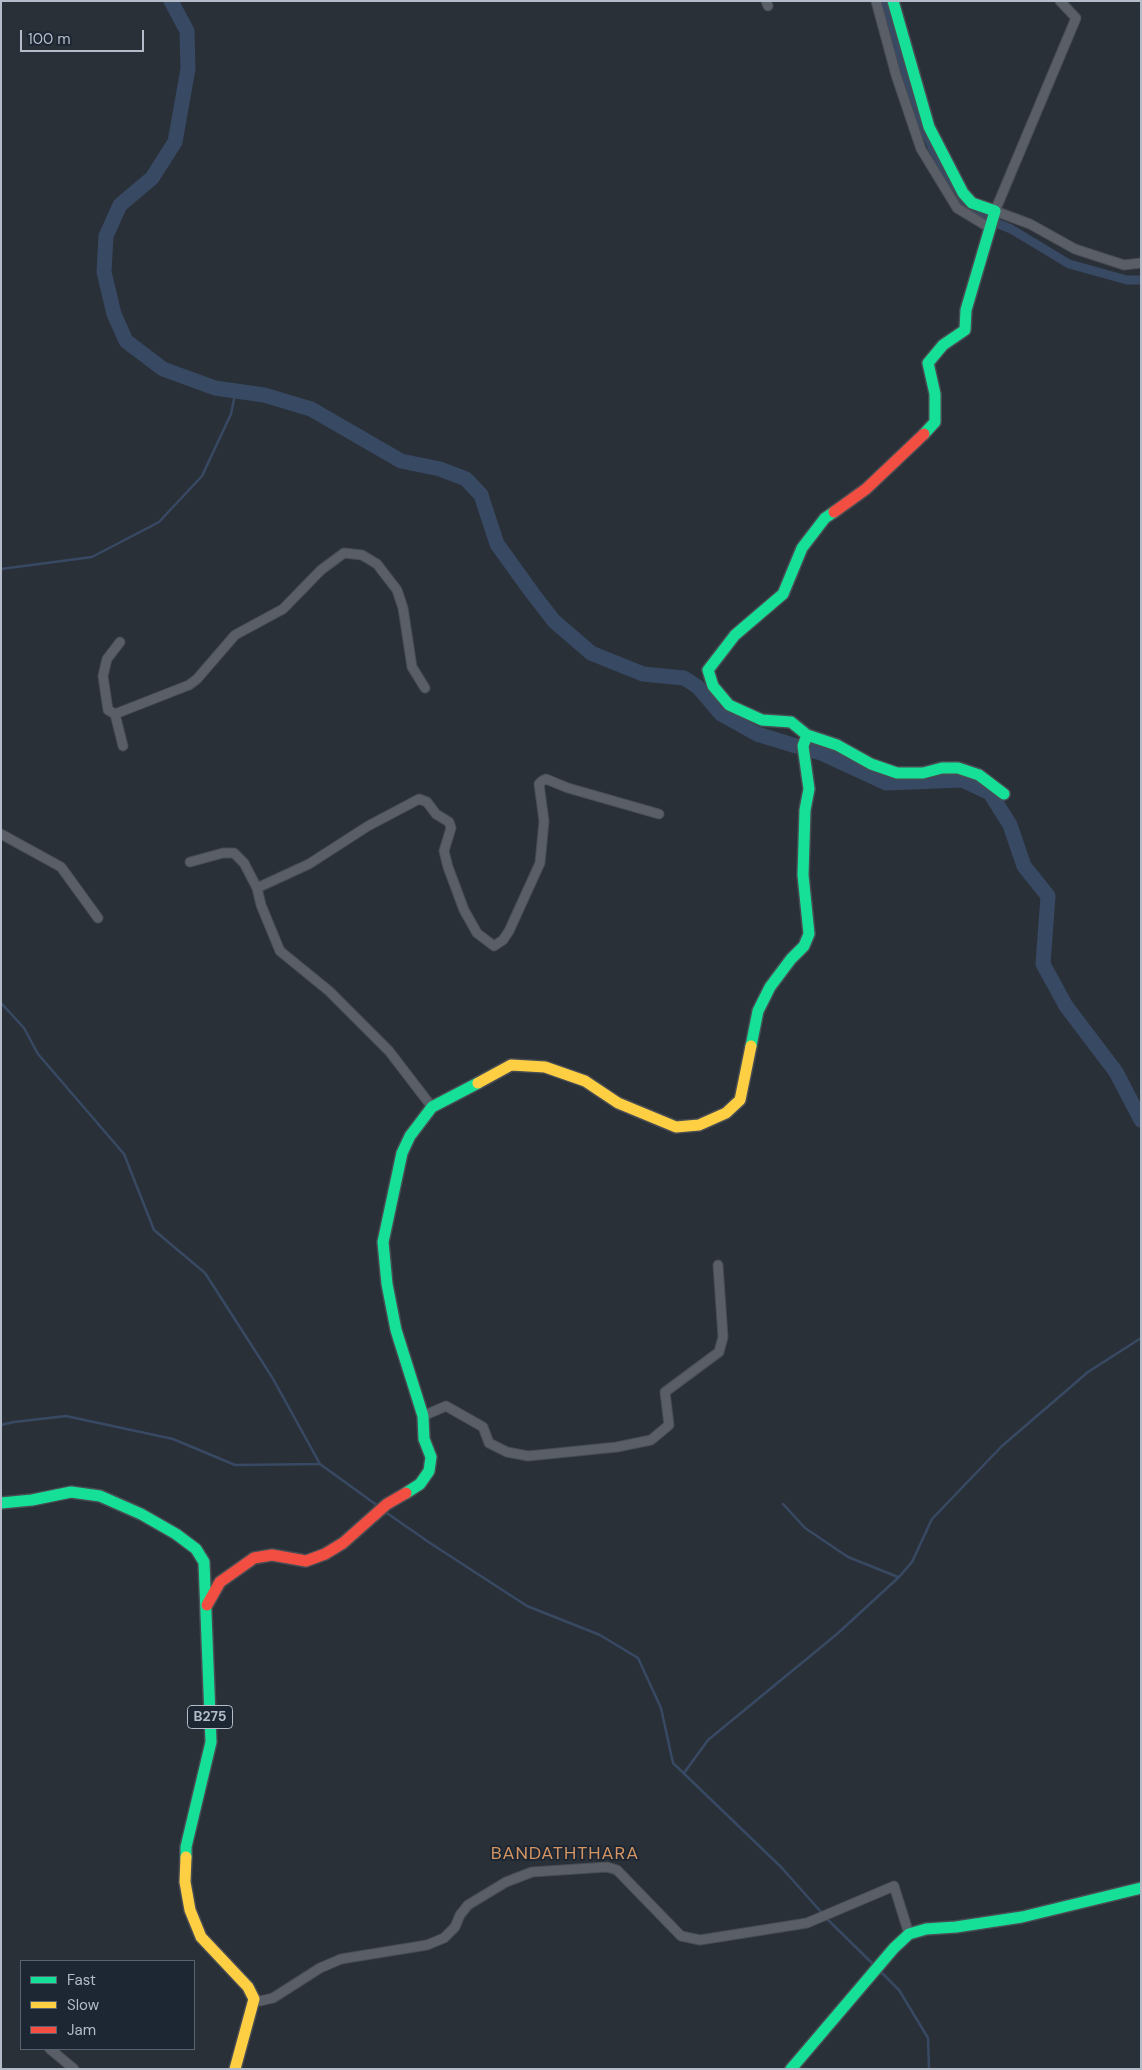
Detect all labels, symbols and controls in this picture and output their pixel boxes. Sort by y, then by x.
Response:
scale bar [22,20,146,52]
text: 100 m [28,29,71,49]
road number: B275 [188,1705,232,1728]
district label: BANDATHTHARA [489,1843,641,1865]
legend [20,1960,195,2050]
text: Fast [67,1970,96,1990]
text: Slow [67,1995,99,2015]
text: Jam [67,2020,96,2040]

